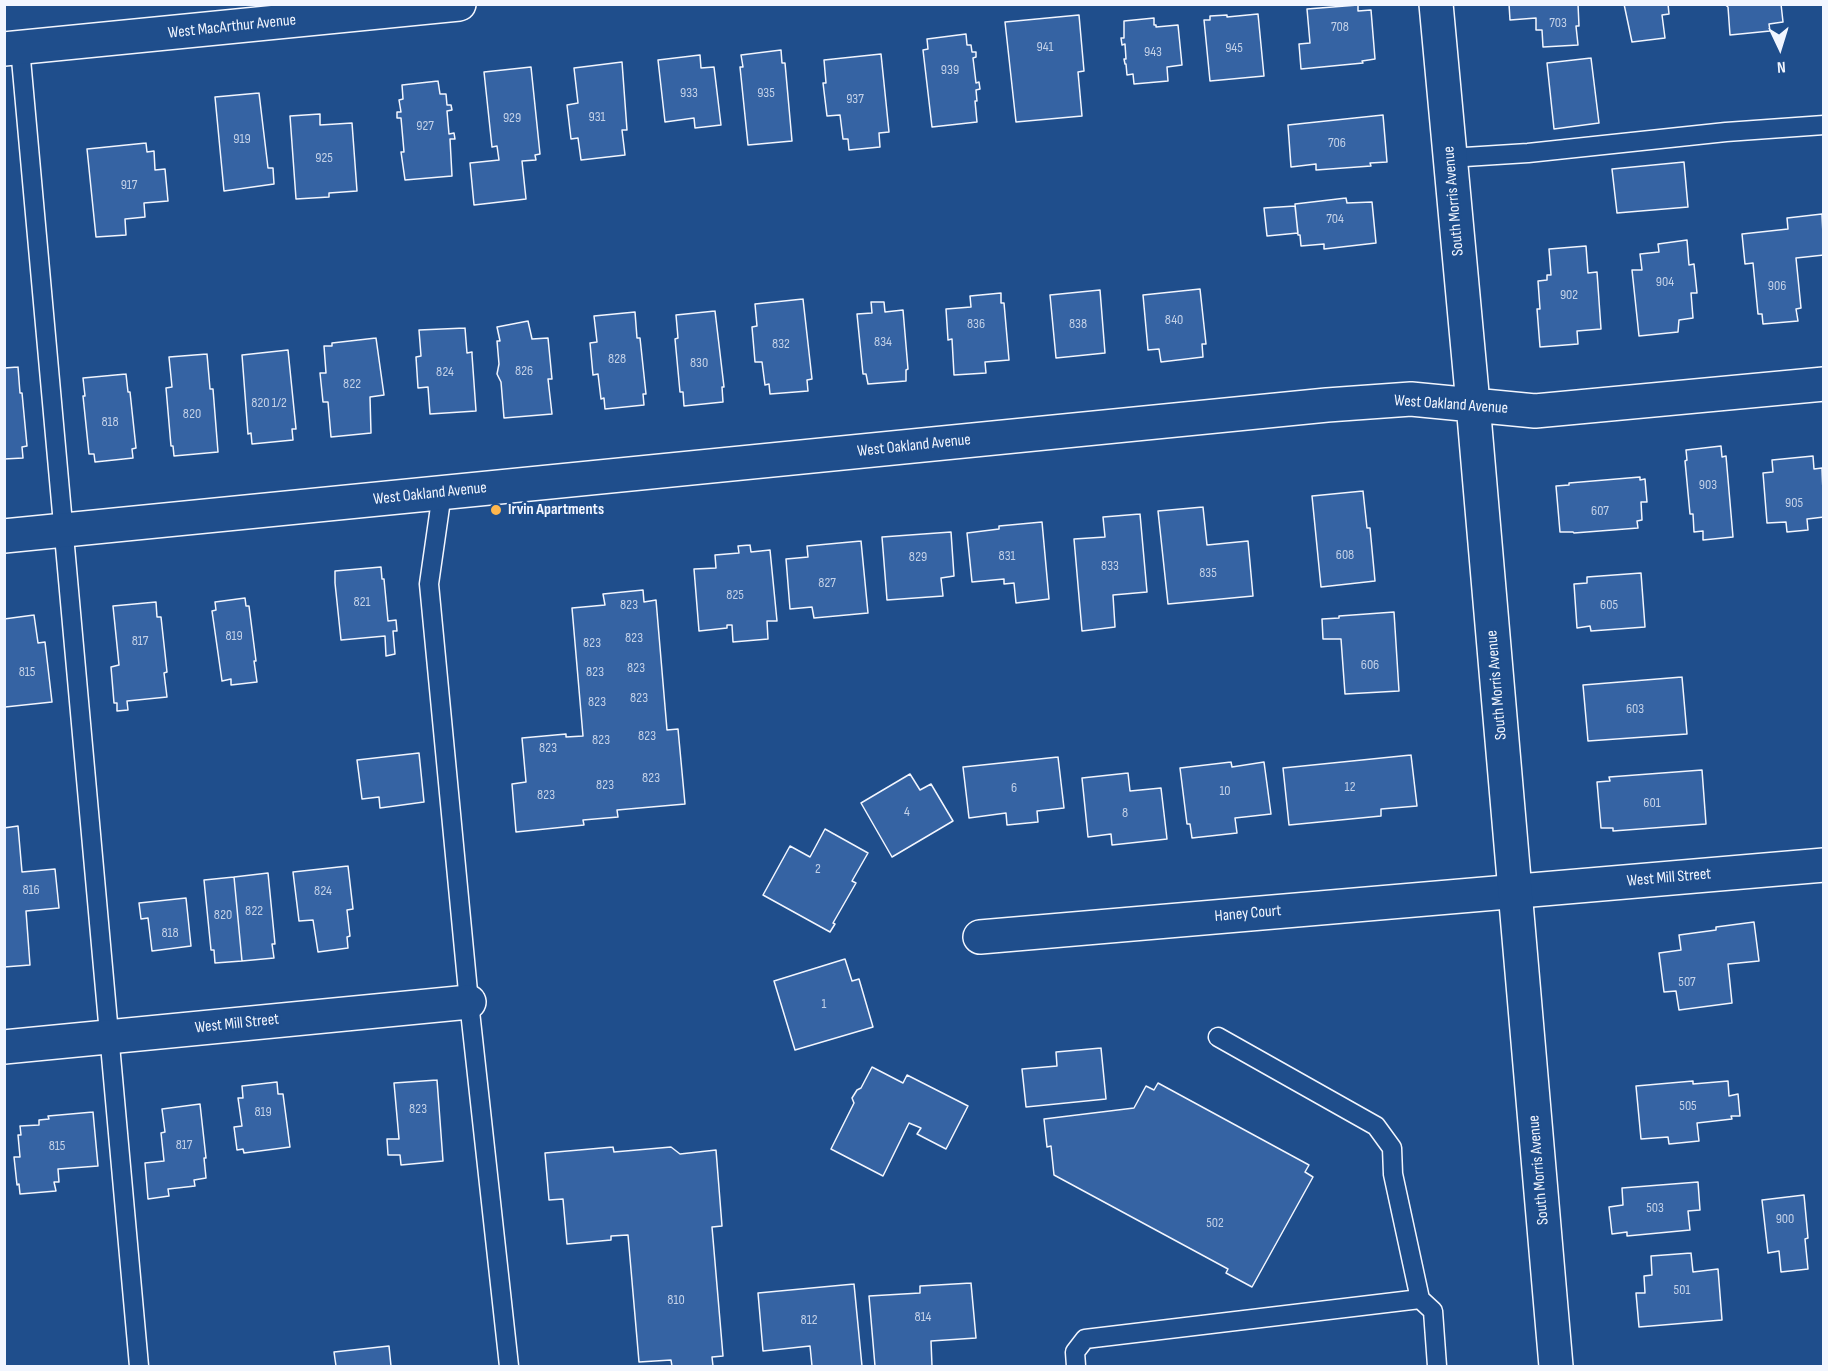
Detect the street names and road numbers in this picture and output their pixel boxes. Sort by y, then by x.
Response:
street label: West MacArthur Avenue [167,11,297,43]
street label: South Morris Avenue [1440,145,1468,257]
street label: West Oakland Avenue [1393,391,1509,419]
street label: West Oakland Avenue [856,430,972,462]
street label: West Oakland Avenue [372,478,488,510]
street label: South Morris Avenue [1483,629,1511,741]
street label: West Mill Street [1626,865,1712,891]
street label: Haney Court [1214,902,1282,926]
street label: West Mill Street [194,1010,280,1038]
street label: South Morris Avenue [1525,1114,1553,1226]

